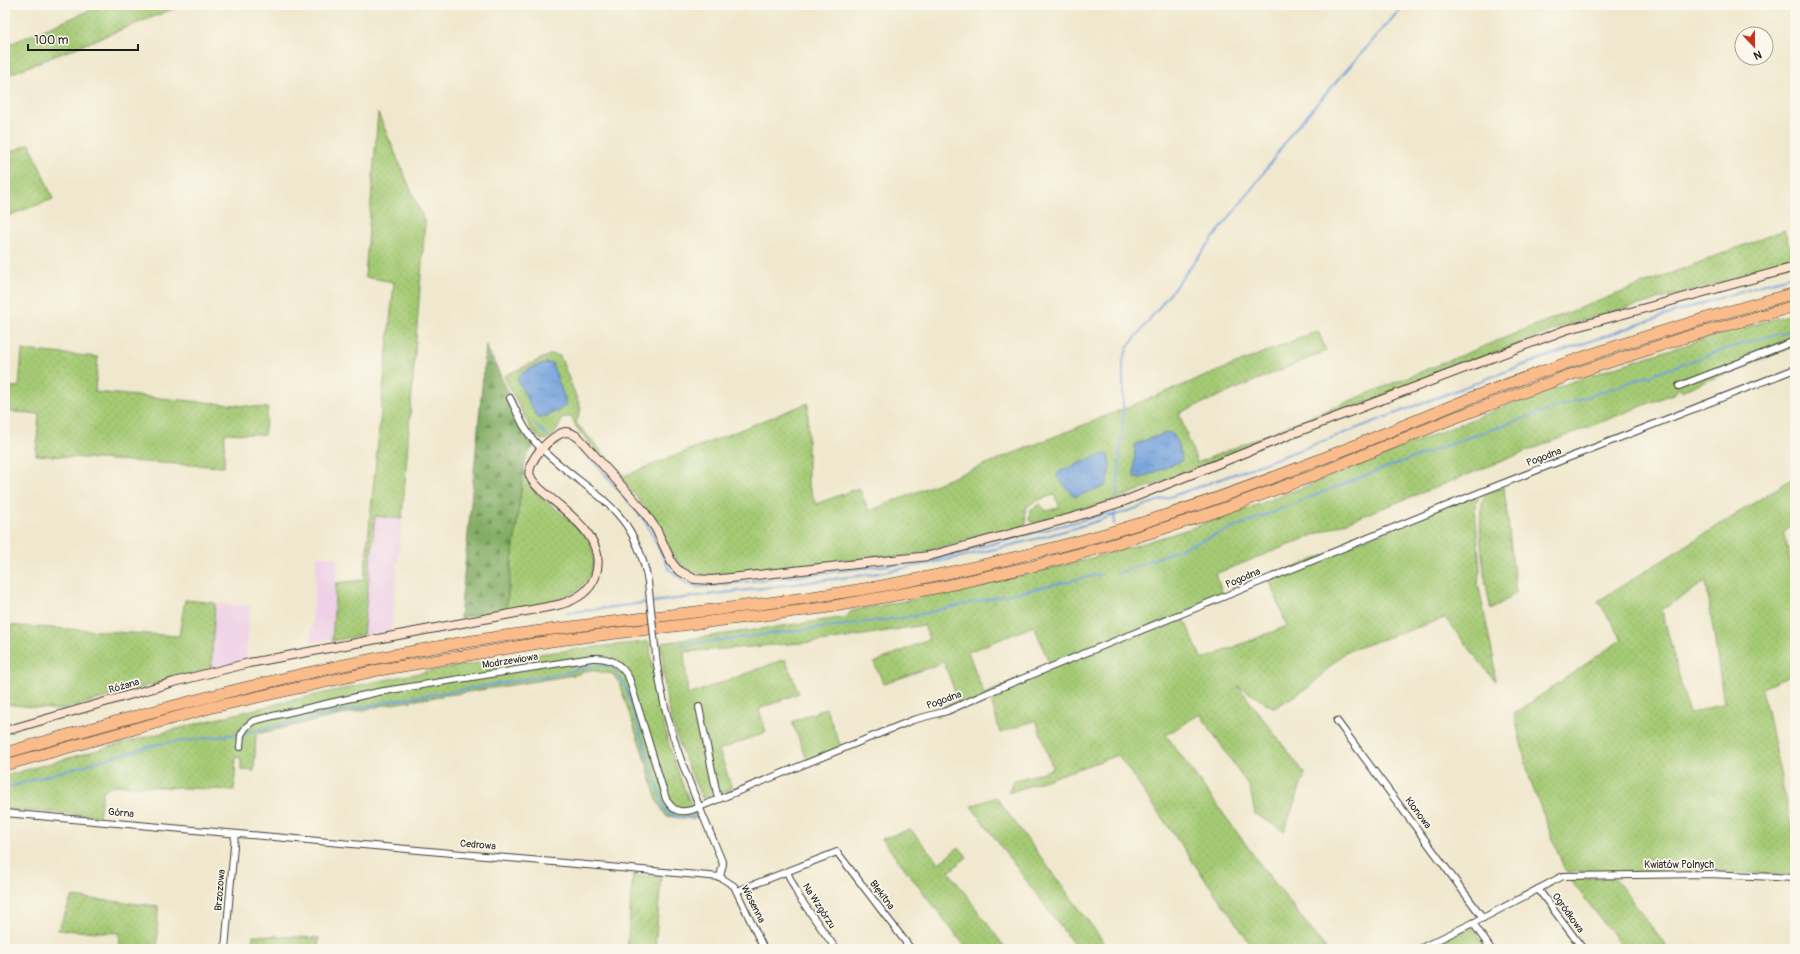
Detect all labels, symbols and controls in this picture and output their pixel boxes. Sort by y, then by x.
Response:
scale bar [28,26,138,52]
north arrow [1734,26,1774,66]
text: 100 m [34,33,69,48]
text: N [1751,47,1763,62]
street label: Pogodna [1525,445,1564,469]
street label: Pogodna [1224,565,1262,591]
street label: Modrzewiowa [481,651,539,671]
street label: Różana [107,676,141,696]
street label: Pogodna [925,688,964,712]
street label: Klonowa [1402,795,1434,831]
street label: Górna [108,806,135,820]
street label: Cedrowa [460,837,497,853]
street label: Kwiatów Polnych [1644,859,1714,871]
street label: Brzozowa [212,868,228,911]
street label: Błękitna [867,878,897,912]
street label: Na Wzgórzu [800,881,838,931]
street label: Wiosenna [738,883,768,925]
street label: Ogródkowa [1550,891,1587,935]

